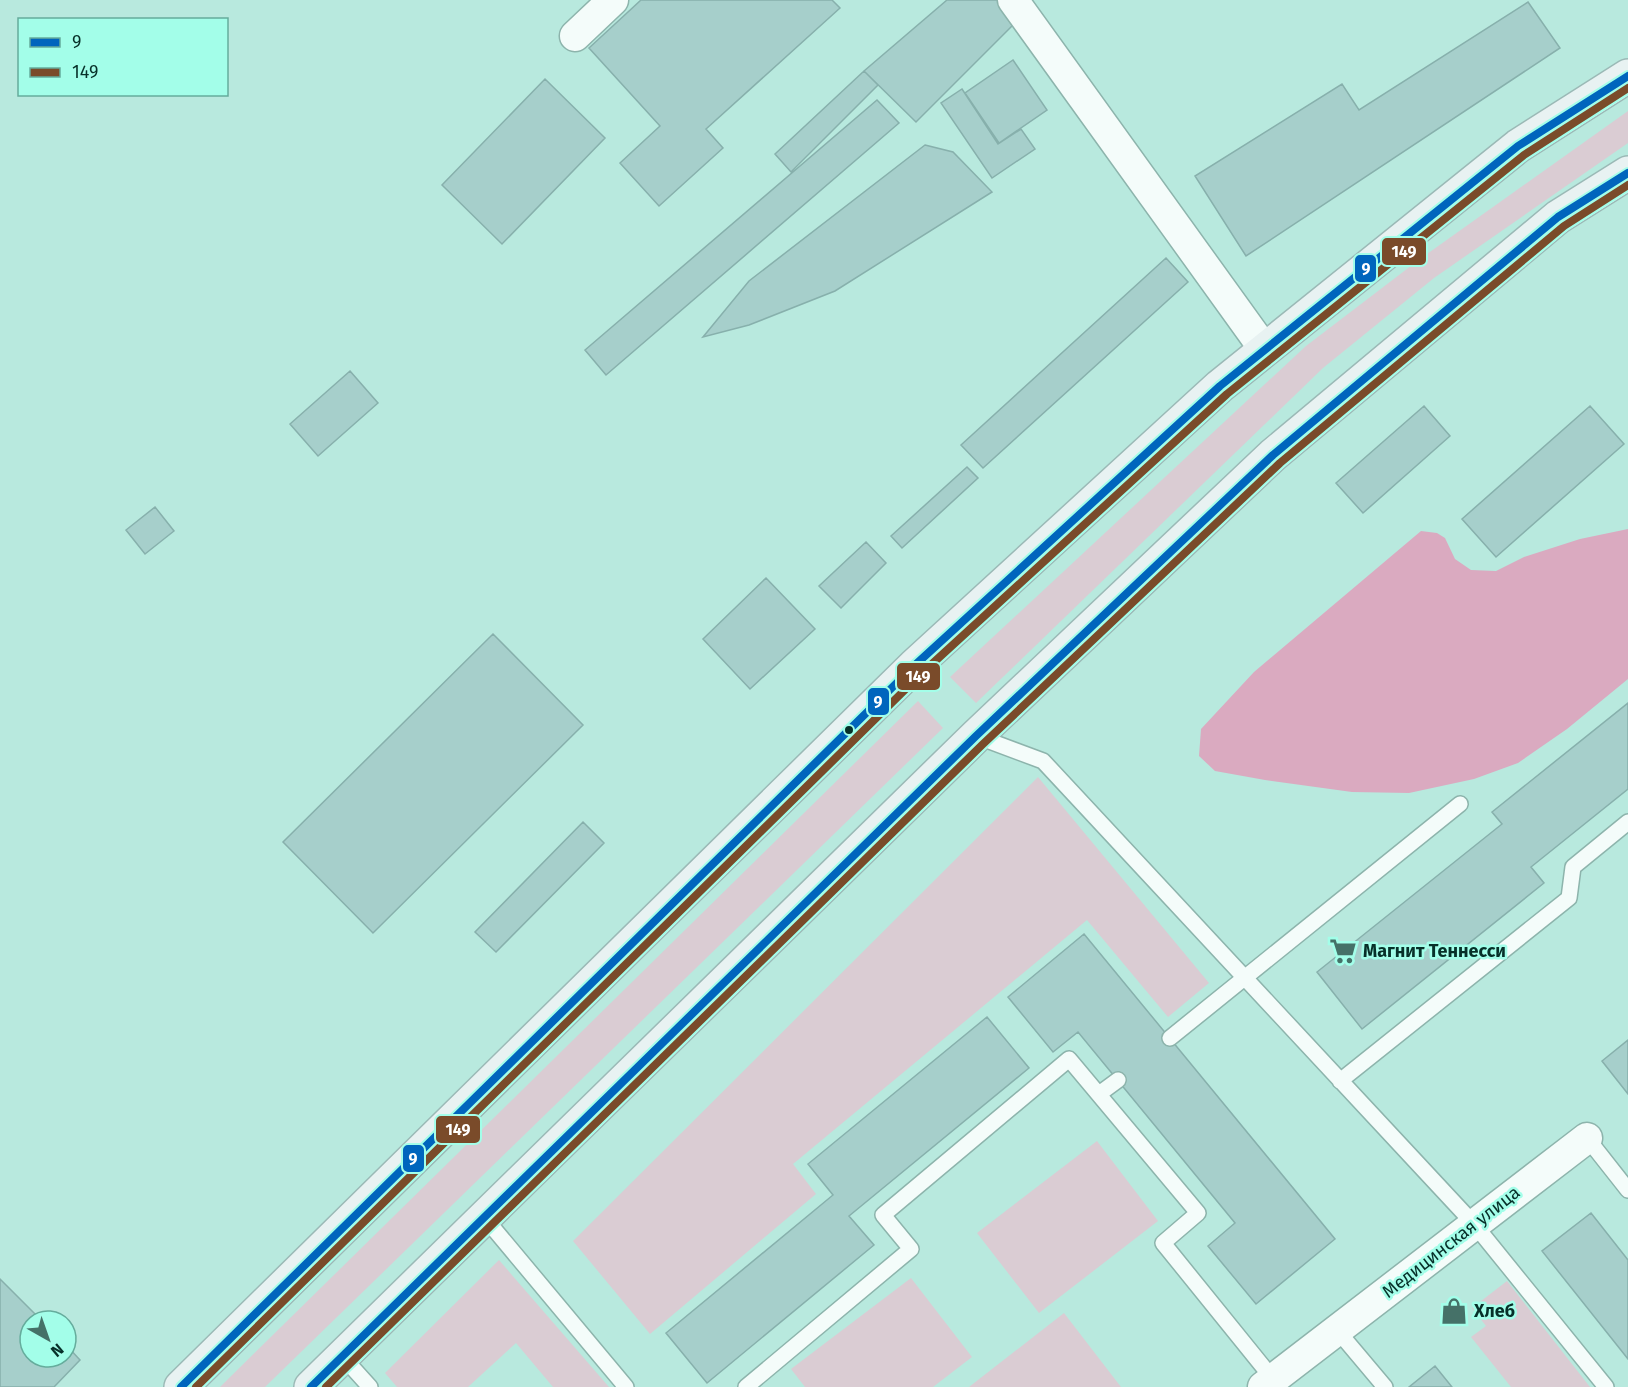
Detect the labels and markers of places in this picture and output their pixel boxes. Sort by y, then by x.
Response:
unlabelled marker [843,724,855,736]
supermarket icon: Магнит Теннесси [1328,936,1358,966]
place label: Магнит Теннесси [1363,940,1506,962]
shop icon: Хлеб [1439,1296,1469,1326]
place label: Хлеб [1473,1300,1515,1322]

